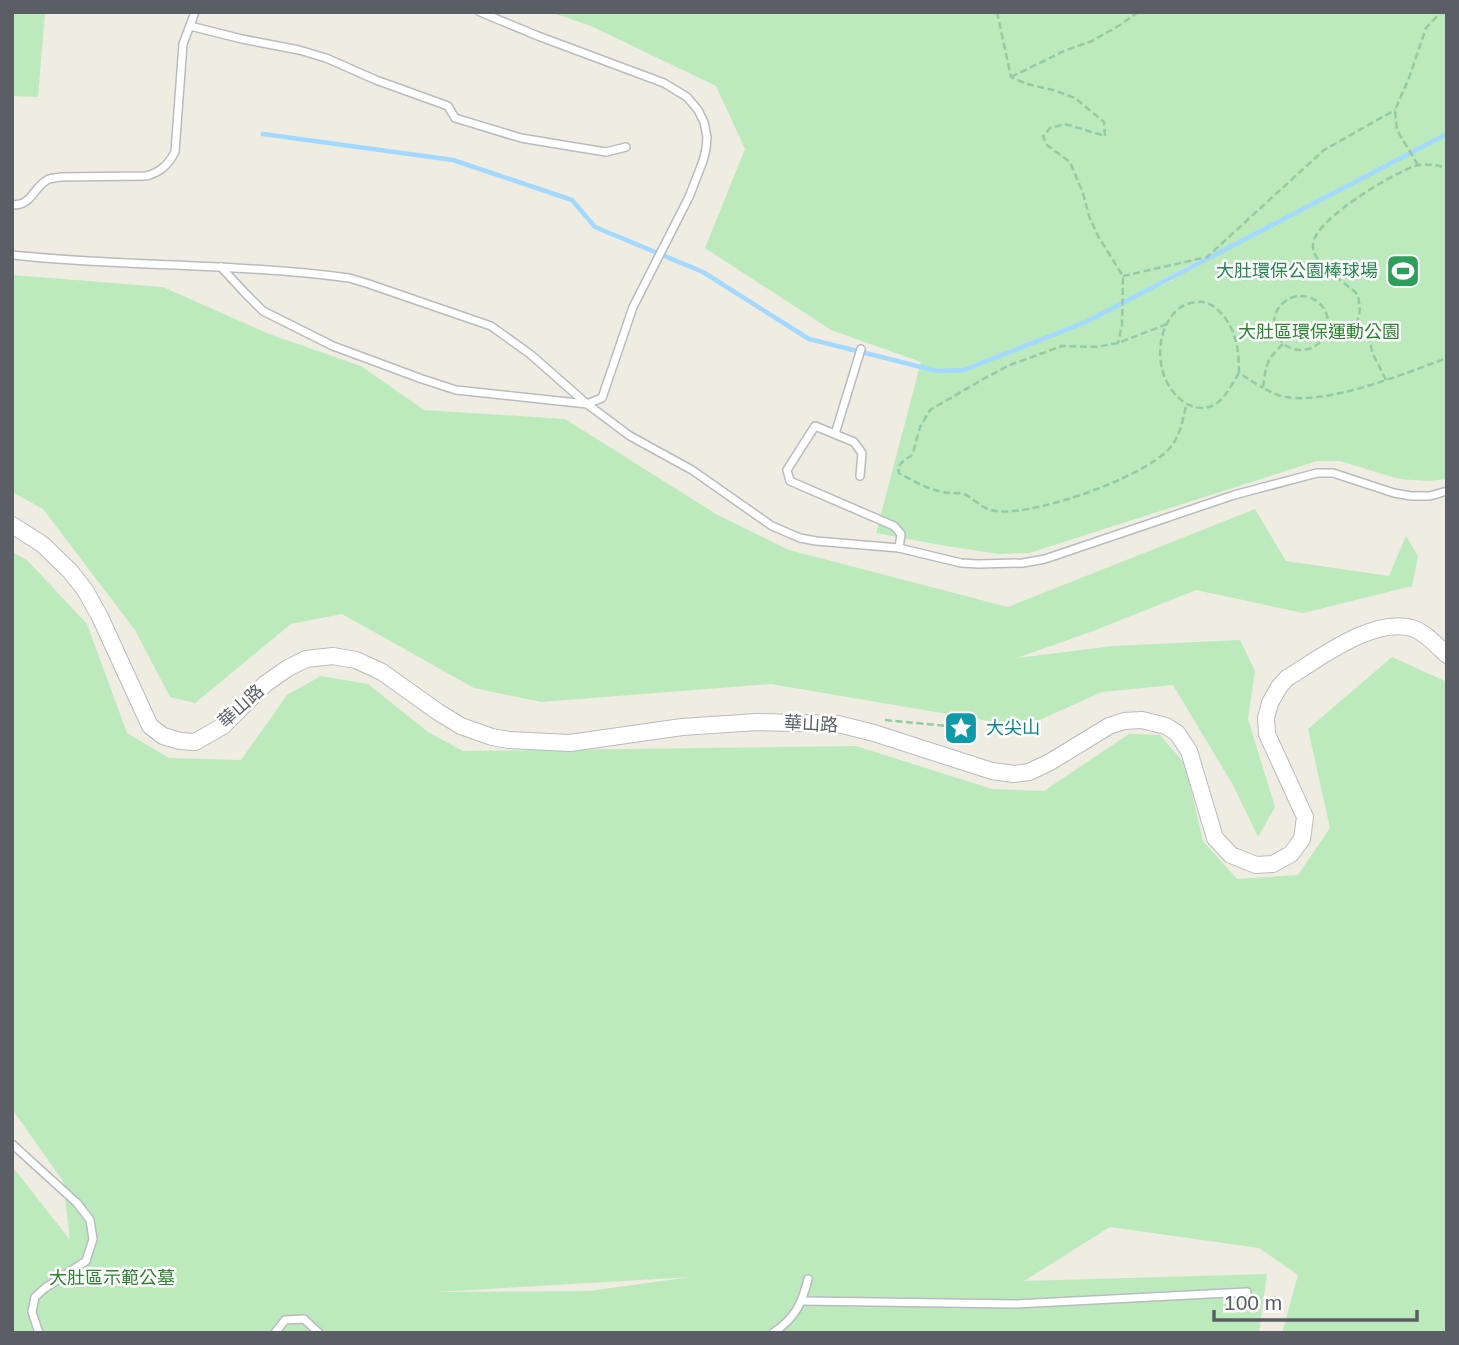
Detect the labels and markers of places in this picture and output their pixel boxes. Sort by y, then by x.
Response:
sports icon: 大肚環保公園棒球場 [1384,252,1422,290]
place label: 大肚環保公園棒球場 [1216,261,1378,281]
place icon: 大尖山 [942,709,980,747]
place label: 大尖山 [986,718,1040,738]

